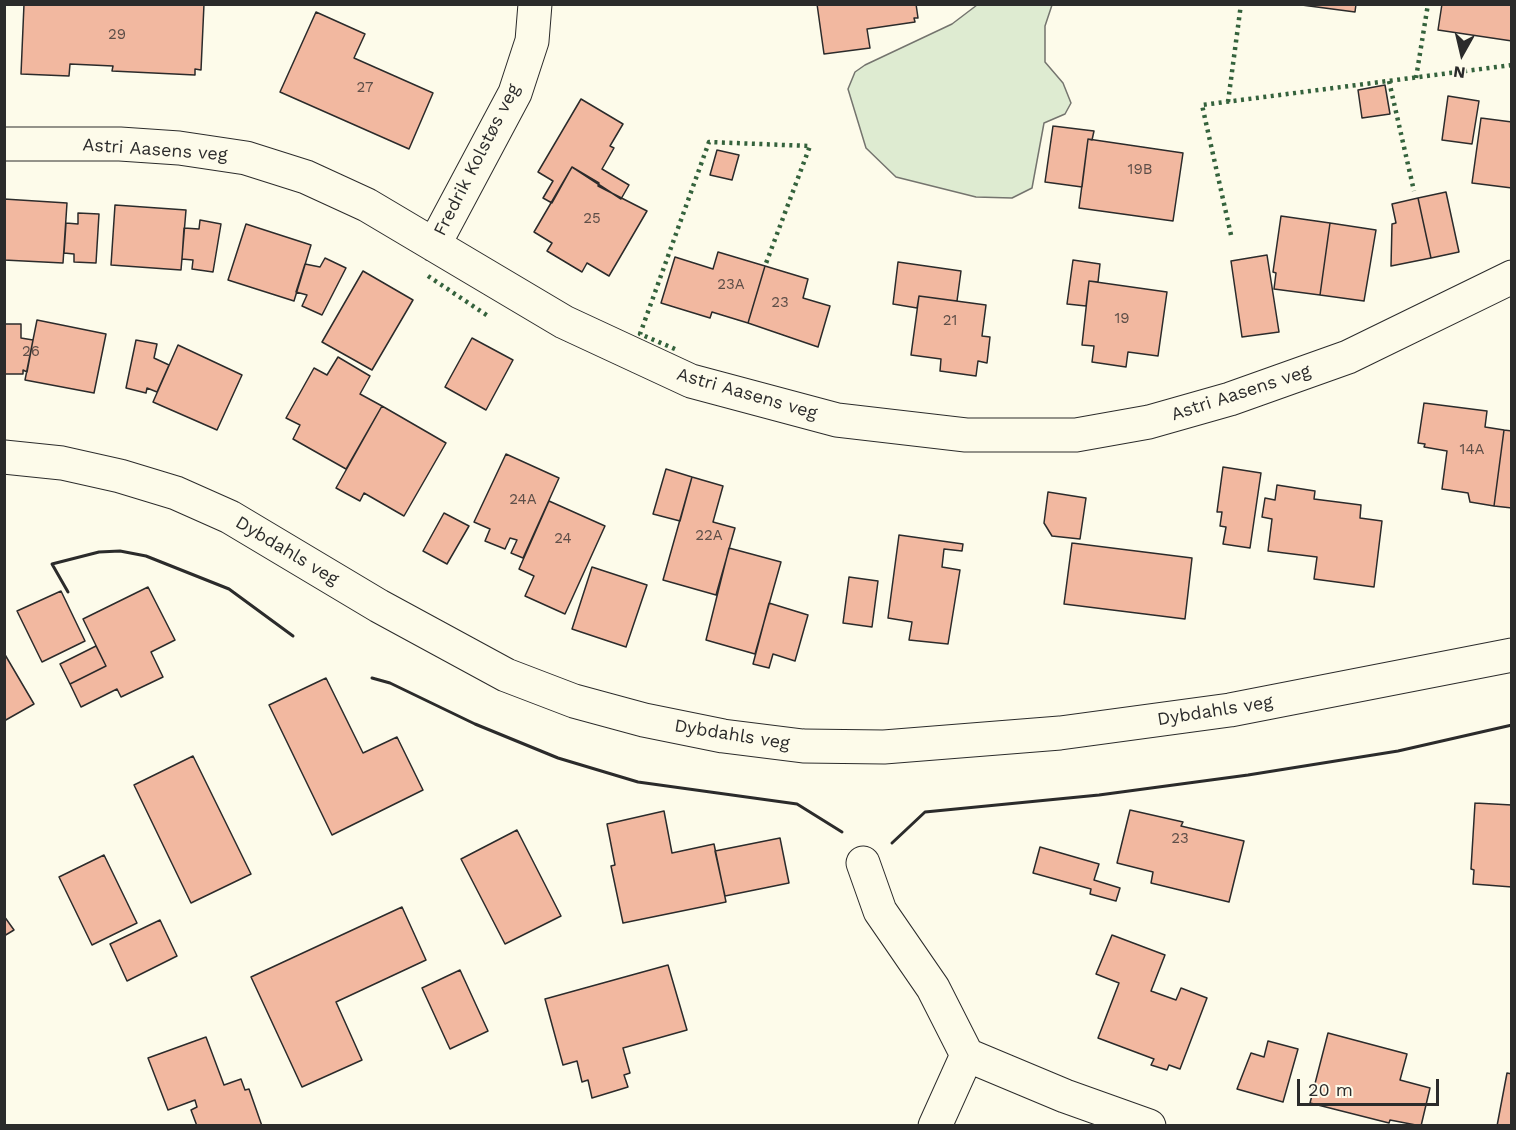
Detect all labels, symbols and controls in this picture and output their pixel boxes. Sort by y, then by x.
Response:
north arrow [1432,24,1492,84]
house number: 29 [108,26,126,44]
text: N [1452,62,1467,83]
house number: 27 [357,79,373,97]
street label: Fredrik Kolstøs veg [429,80,525,240]
street label: Astri Aasens veg [82,134,228,166]
house number: 19B [1128,161,1152,179]
house number: 25 [583,210,601,228]
house number: 23A [717,276,745,294]
house number: 23 [771,294,789,312]
house number: 19 [1114,310,1130,328]
house number: 21 [943,312,957,330]
house number: 26 [22,343,40,361]
street label: Astri Aasens veg [1169,360,1313,426]
street label: Astri Aasens veg [674,364,820,424]
house number: 14A [1460,441,1484,459]
house number: 24A [509,491,537,509]
street label: Dybdahls veg [231,512,343,590]
house number: 22A [695,527,723,545]
house number: 24 [554,530,572,548]
street label: Dybdahls veg [1156,691,1274,731]
street label: Dybdahls veg [673,715,791,755]
house number: 23 [1171,830,1189,848]
scale bar [1300,1067,1442,1105]
text: 20 m [1308,1079,1353,1100]

